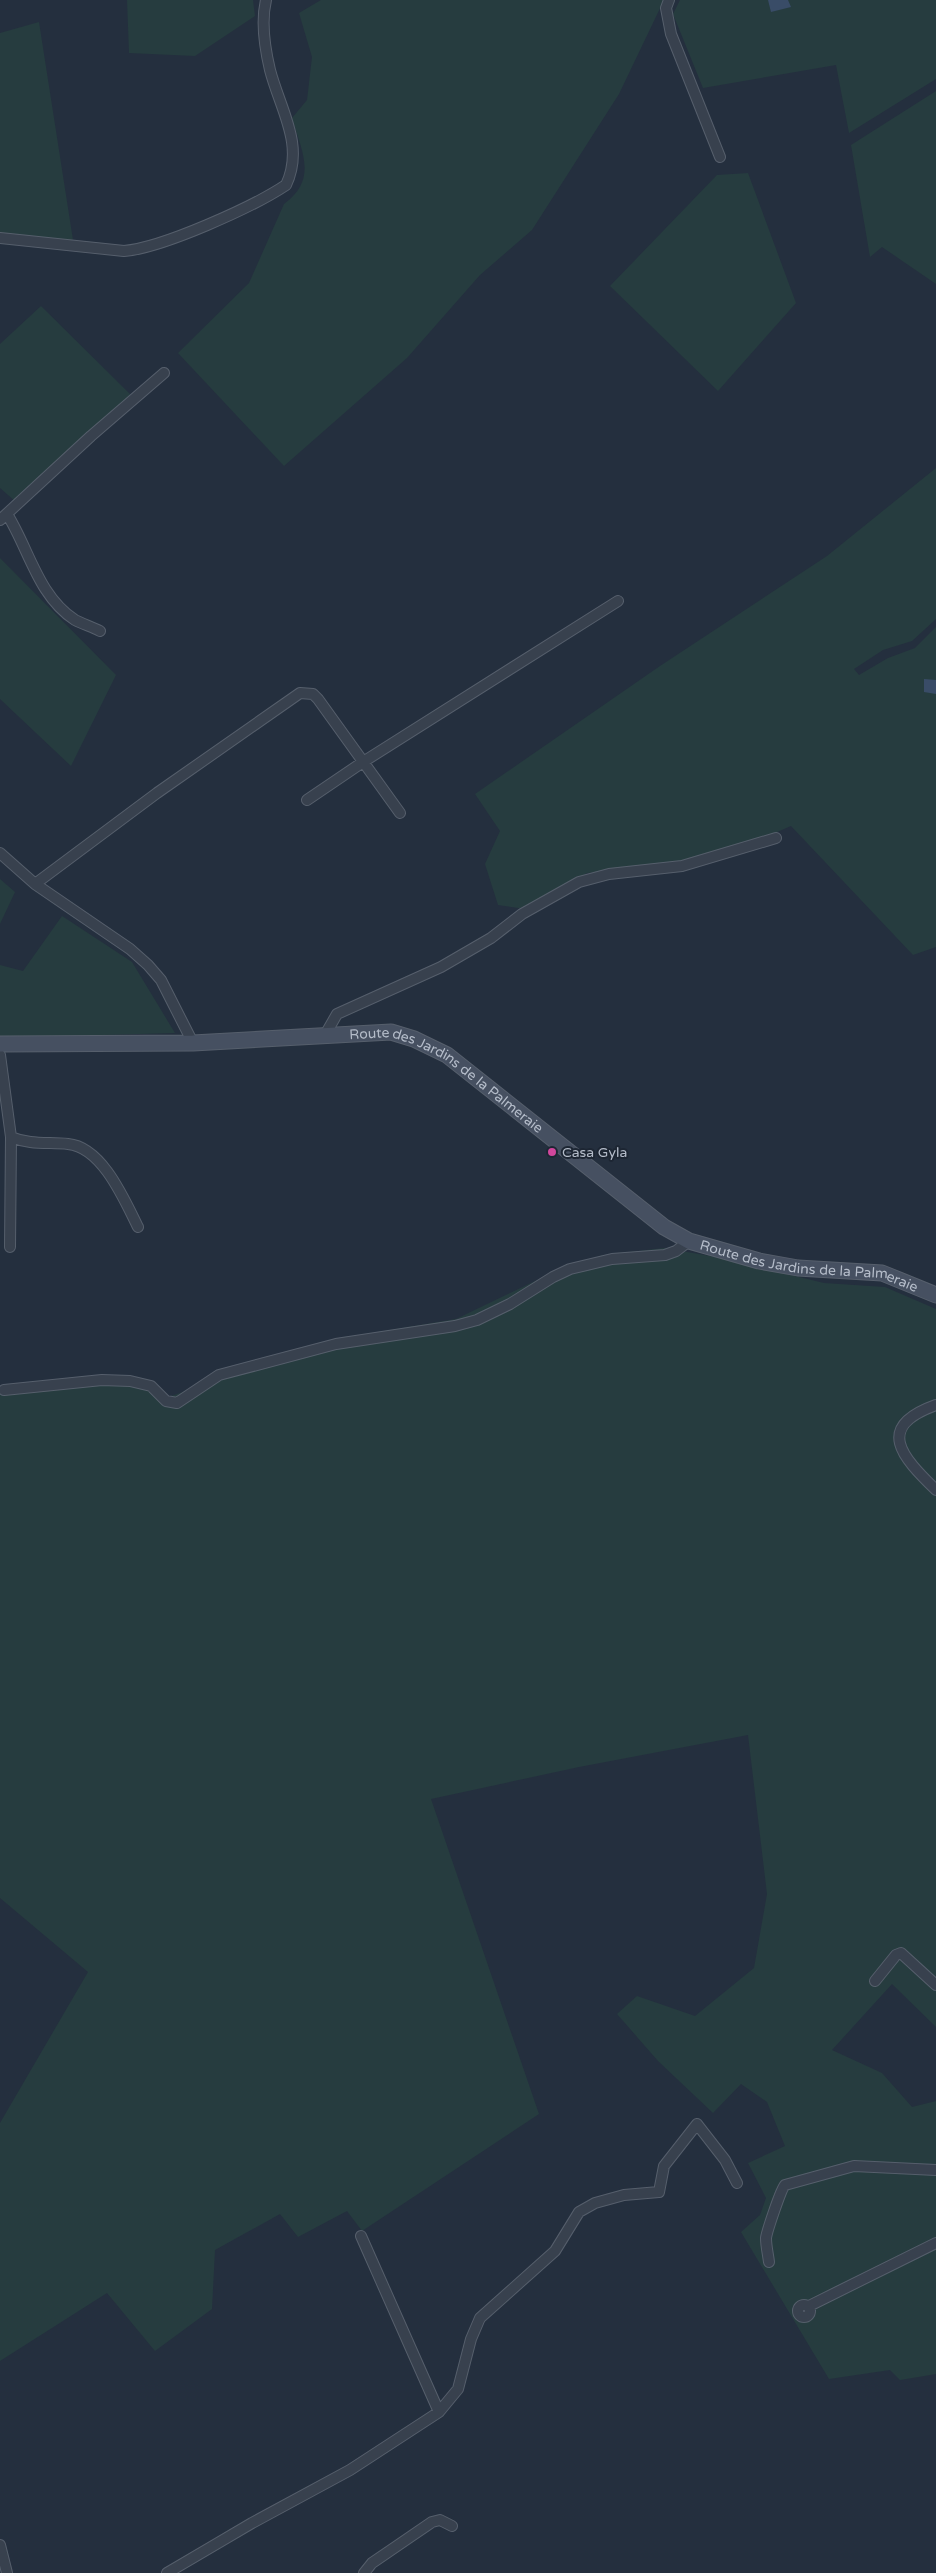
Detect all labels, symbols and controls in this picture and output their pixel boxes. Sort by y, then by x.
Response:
street label: Route des Jardins de la Palmeraie [349,1023,547,1137]
place label: Casa Gyla [562,1144,627,1161]
marker: Casa Gyla [546,1146,558,1158]
street label: Route des Jardins de la Palmeraie [698,1236,921,1295]

